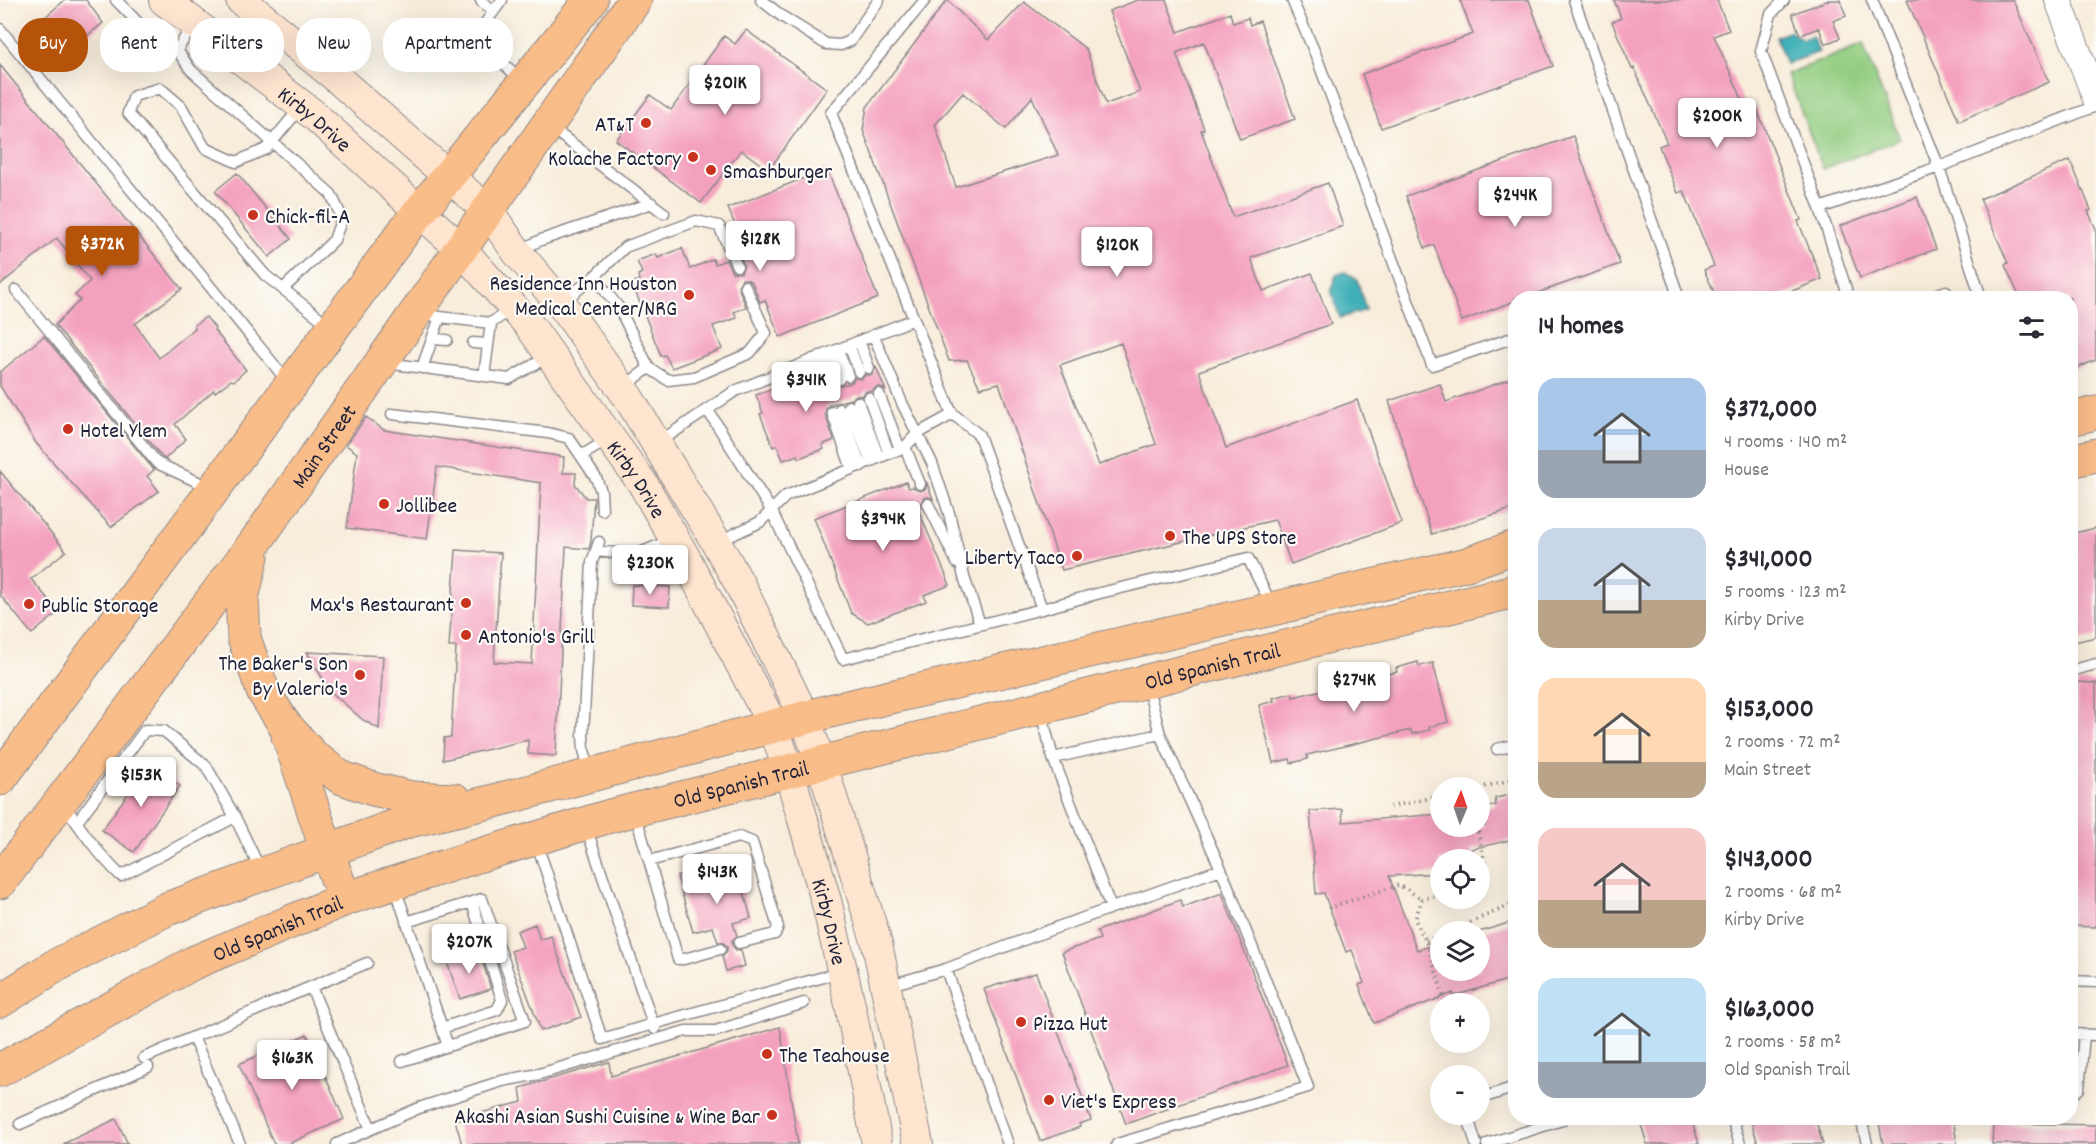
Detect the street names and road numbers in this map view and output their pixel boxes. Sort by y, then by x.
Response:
street label: Kirby Drive [270,80,357,161]
street label: Main Street [286,399,366,496]
street label: Kirby Drive [597,435,672,525]
street label: Old Spanish Trail [1142,637,1284,700]
street label: Old Spanish Trail [670,755,812,818]
street label: Kirby Drive [801,875,852,968]
street label: Old Spanish Trail [209,890,348,972]

